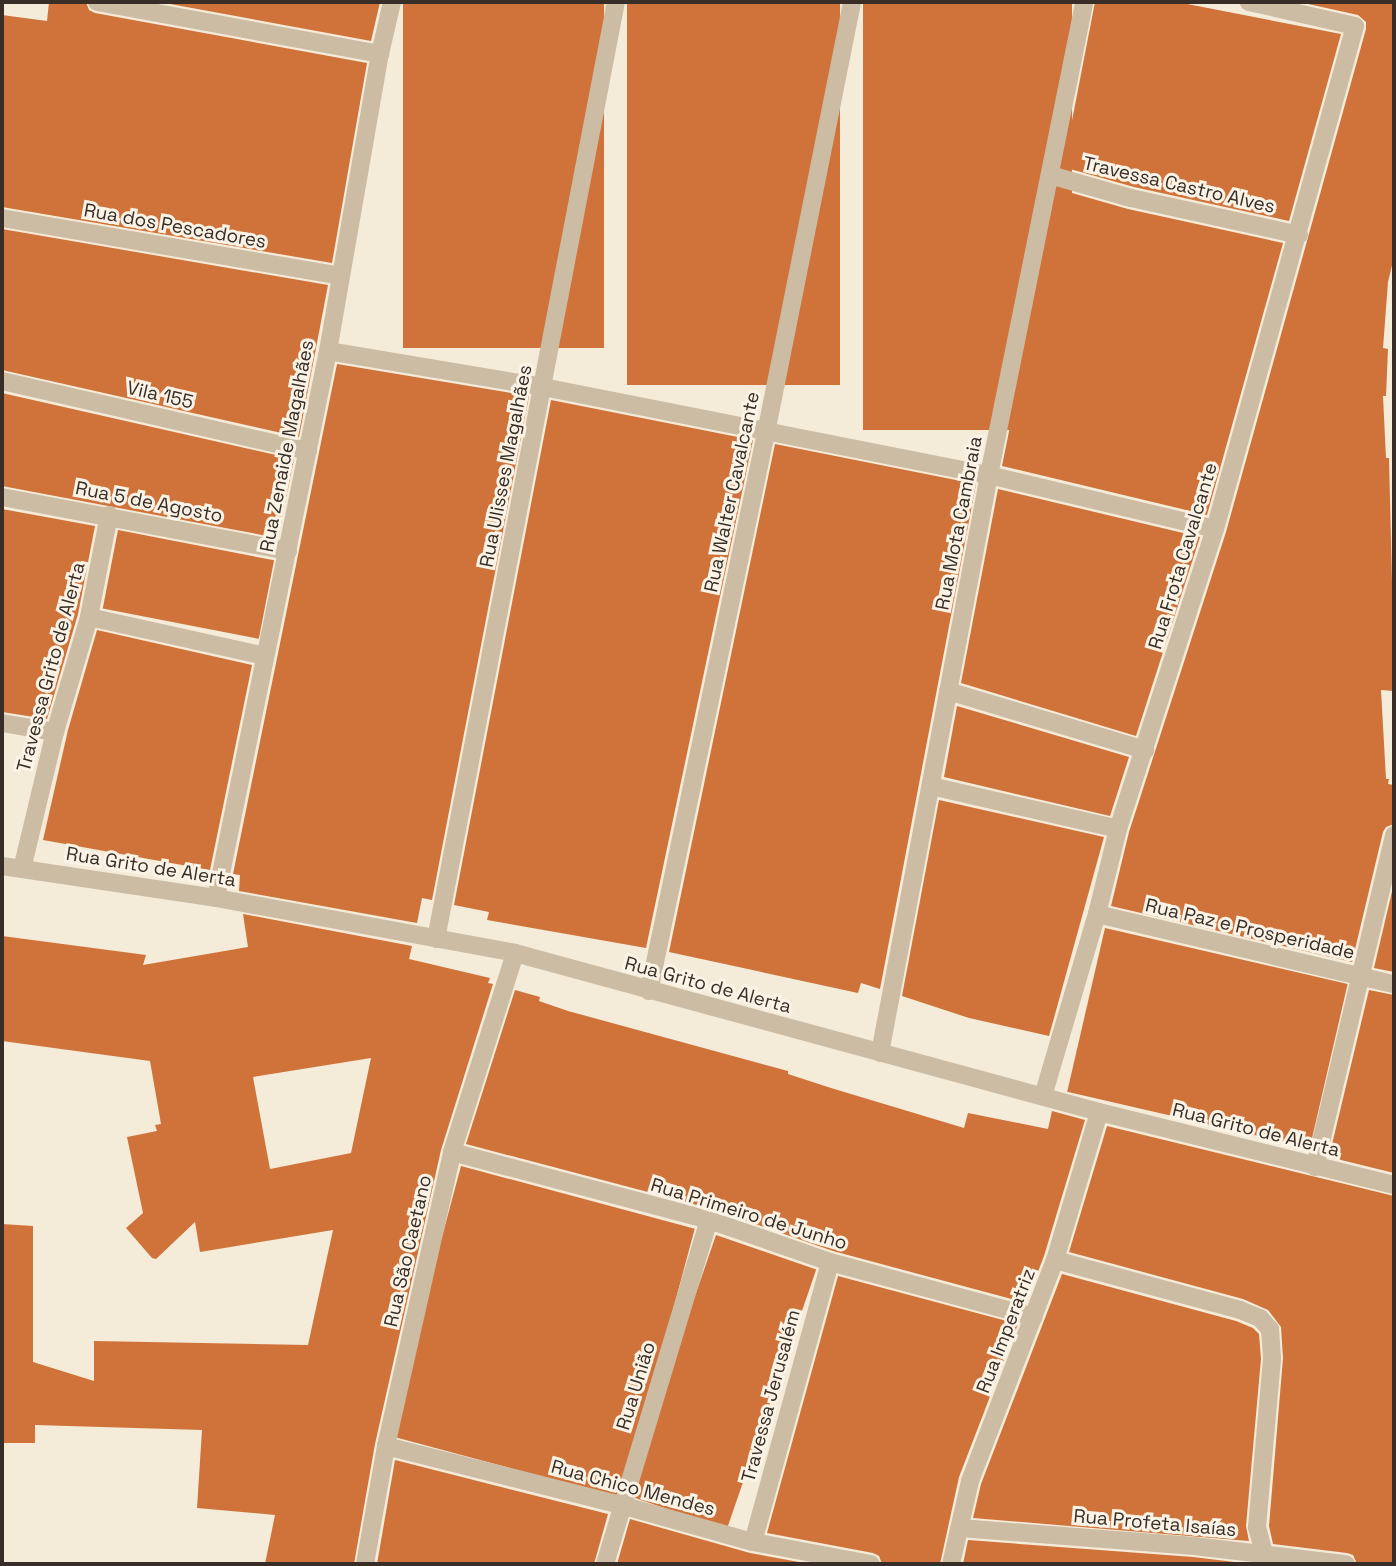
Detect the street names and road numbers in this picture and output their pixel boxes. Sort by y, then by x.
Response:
street label: Travessa Castro Alves [1081,152,1277,218]
street label: Rua dos Pescadores [82,199,268,253]
street label: Rua Zenaide Magalhães [255,338,319,554]
street label: Rua Ulisses Magalhães [475,363,537,569]
street label: Vila 155 [125,376,195,414]
street label: Rua Walter Cavalcante [700,390,764,594]
street label: Rua Mota Cambraia [931,434,987,612]
street label: Rua Frota Cavalcante [1144,460,1222,652]
street label: Rua 5 de Agosto [73,477,225,527]
street label: Travessa Grito de Alerta [12,560,90,774]
street label: Rua Grito de Alerta [64,842,238,892]
street label: Rua Paz e Prosperidade [1143,894,1357,964]
street label: Rua Grito de Alerta [622,952,794,1018]
street label: Rua Grito de Alerta [1170,1098,1342,1162]
street label: Rua São Caetano [379,1173,437,1329]
street label: Rua Primeiro de Junho [648,1173,850,1255]
street label: Rua Imperatriz [972,1266,1040,1396]
street label: Travessa Jerusalém [737,1307,805,1485]
street label: Rua União [612,1339,660,1433]
street label: Rua Chico Mendes [549,1455,717,1521]
street label: Rua Profeta Isaías [1073,1505,1237,1541]

